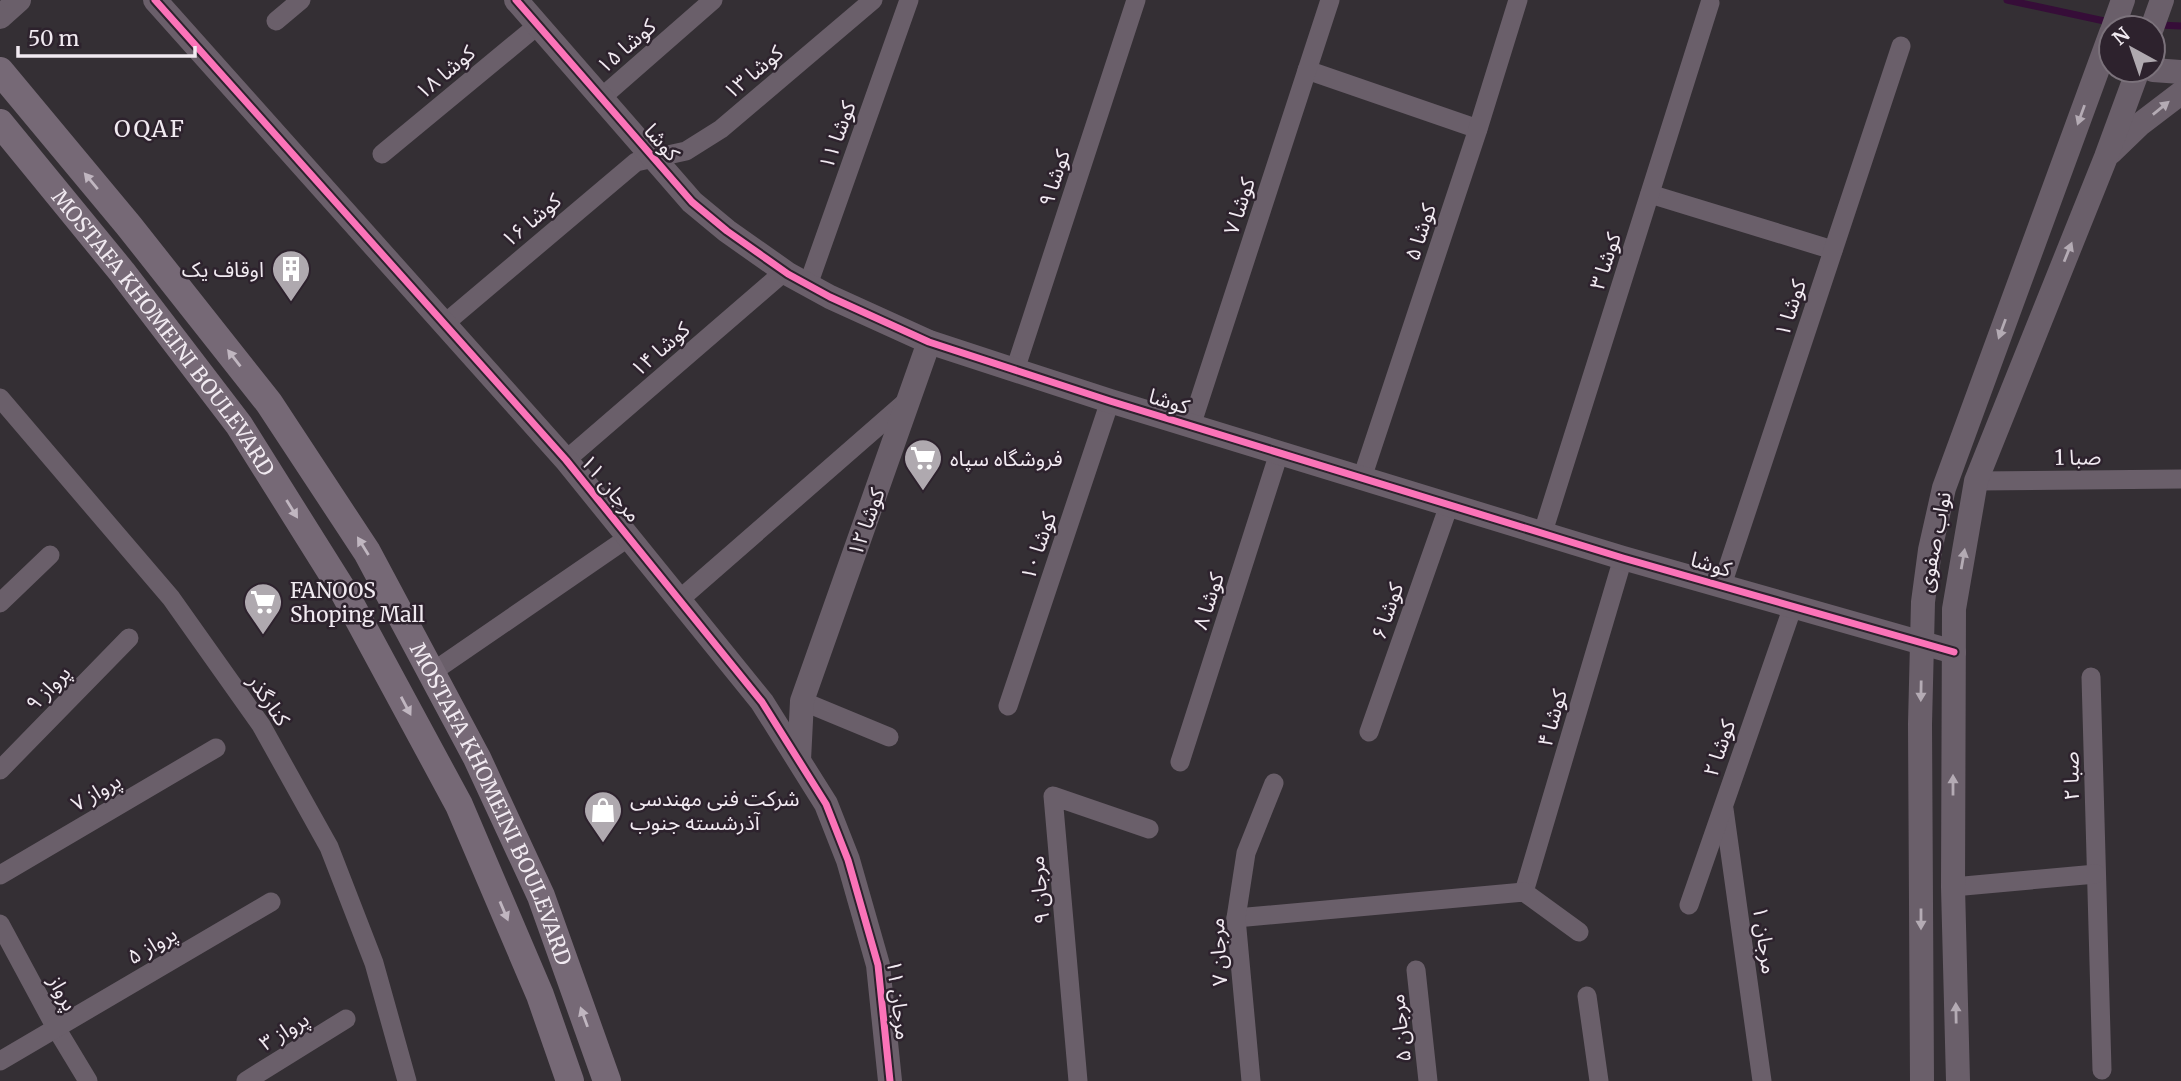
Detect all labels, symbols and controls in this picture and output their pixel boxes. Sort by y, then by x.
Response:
street label: کوشا ۱۵ [591,13,662,79]
scale bar [18,14,194,58]
north arrow [2097,14,2167,84]
text: N [2108,22,2135,50]
text: 50 m [28,25,79,52]
street label: کوشا ۱۸ [409,39,481,105]
street label: کوشا ۱۳ [717,39,789,105]
street label: کوشا ۱۱ [812,97,862,173]
one-way arrow [2151,100,2169,115]
one-way arrow [2075,105,2086,126]
district label: OQAF [114,114,186,143]
street label: کوشا [638,118,686,167]
street label: کوشا ۹ [1032,146,1076,210]
one-way arrow [84,172,99,190]
street label: کوشا ۷ [1217,174,1261,238]
street label: MOSTAFA KHOMEINI BOULEVARD [46,184,281,481]
street label: کوشا ۱۶ [495,187,567,253]
street label: کوشا ۵ [1398,200,1442,264]
street label: کوشا ۳ [1583,229,1627,293]
one-way arrow [2062,242,2074,262]
building icon: اوقاف یک [270,248,312,303]
place label: اوقاف یک [182,256,264,283]
street label: کوشا ۱ [1768,276,1812,340]
street label: کوشا ۱۴ [625,316,696,382]
one-way arrow [1996,319,2007,340]
one-way arrow [227,350,242,367]
street label: کوشا [1145,382,1193,420]
supermarket icon: فروشگاه سپاه [902,437,944,492]
street label: صبا 1 [2054,443,2102,471]
place label: فروشگاه سپاه [950,445,1063,472]
street label: مرجان ۱۱ [575,449,647,527]
street label: کوشا ۱۲ [841,484,891,560]
street label: نواب صفوی [1911,490,1957,594]
one-way arrow [285,499,298,519]
street label: کوشا ۱۰ [1014,508,1062,584]
one-way arrow [356,536,369,555]
street label: کوشا [1688,545,1735,583]
one-way arrow [1958,548,1969,570]
street label: کوشا ۸ [1186,569,1230,633]
place label: FANOOS Shoping Mall [290,577,425,628]
street label: کوشا ۶ [1365,579,1409,643]
supermarket icon: FANOOS Shoping Mall [242,581,284,636]
street label: MOSTAFA KHOMEINI BOULEVARD [404,638,578,969]
street label: پرواز ۹ [20,659,76,717]
street label: کنارگذر [241,668,296,731]
one-way arrow [1915,680,1927,702]
street label: کوشا ۴ [1531,686,1573,750]
one-way arrow [400,696,412,716]
street label: کوشا ۲ [1697,716,1741,780]
street label: صبا ۲ [2057,751,2085,801]
street label: پرواز ۷ [66,767,126,817]
one-way arrow [1947,774,1959,796]
place label: شرکت فنی مهندسی آذرشسته جنوب [630,785,800,836]
shop icon: شرکت فنی مهندسی آذرشسته جنوب [582,789,624,844]
street label: مرجان ۹ [1023,855,1055,925]
one-way arrow [499,900,510,921]
street label: مرجان ۱ [1747,904,1783,976]
one-way arrow [1915,908,1927,930]
street label: مرجان ۷ [1203,917,1233,987]
street label: پرواز ۵ [122,920,182,970]
street label: مرجان ۱۱ [881,958,917,1042]
street label: پرواز [42,970,84,1016]
street label: مرجان ۵ [1383,993,1417,1063]
one-way arrow [1951,1002,1962,1024]
street label: پرواز ۳ [254,1005,314,1057]
one-way arrow [578,1006,589,1027]

